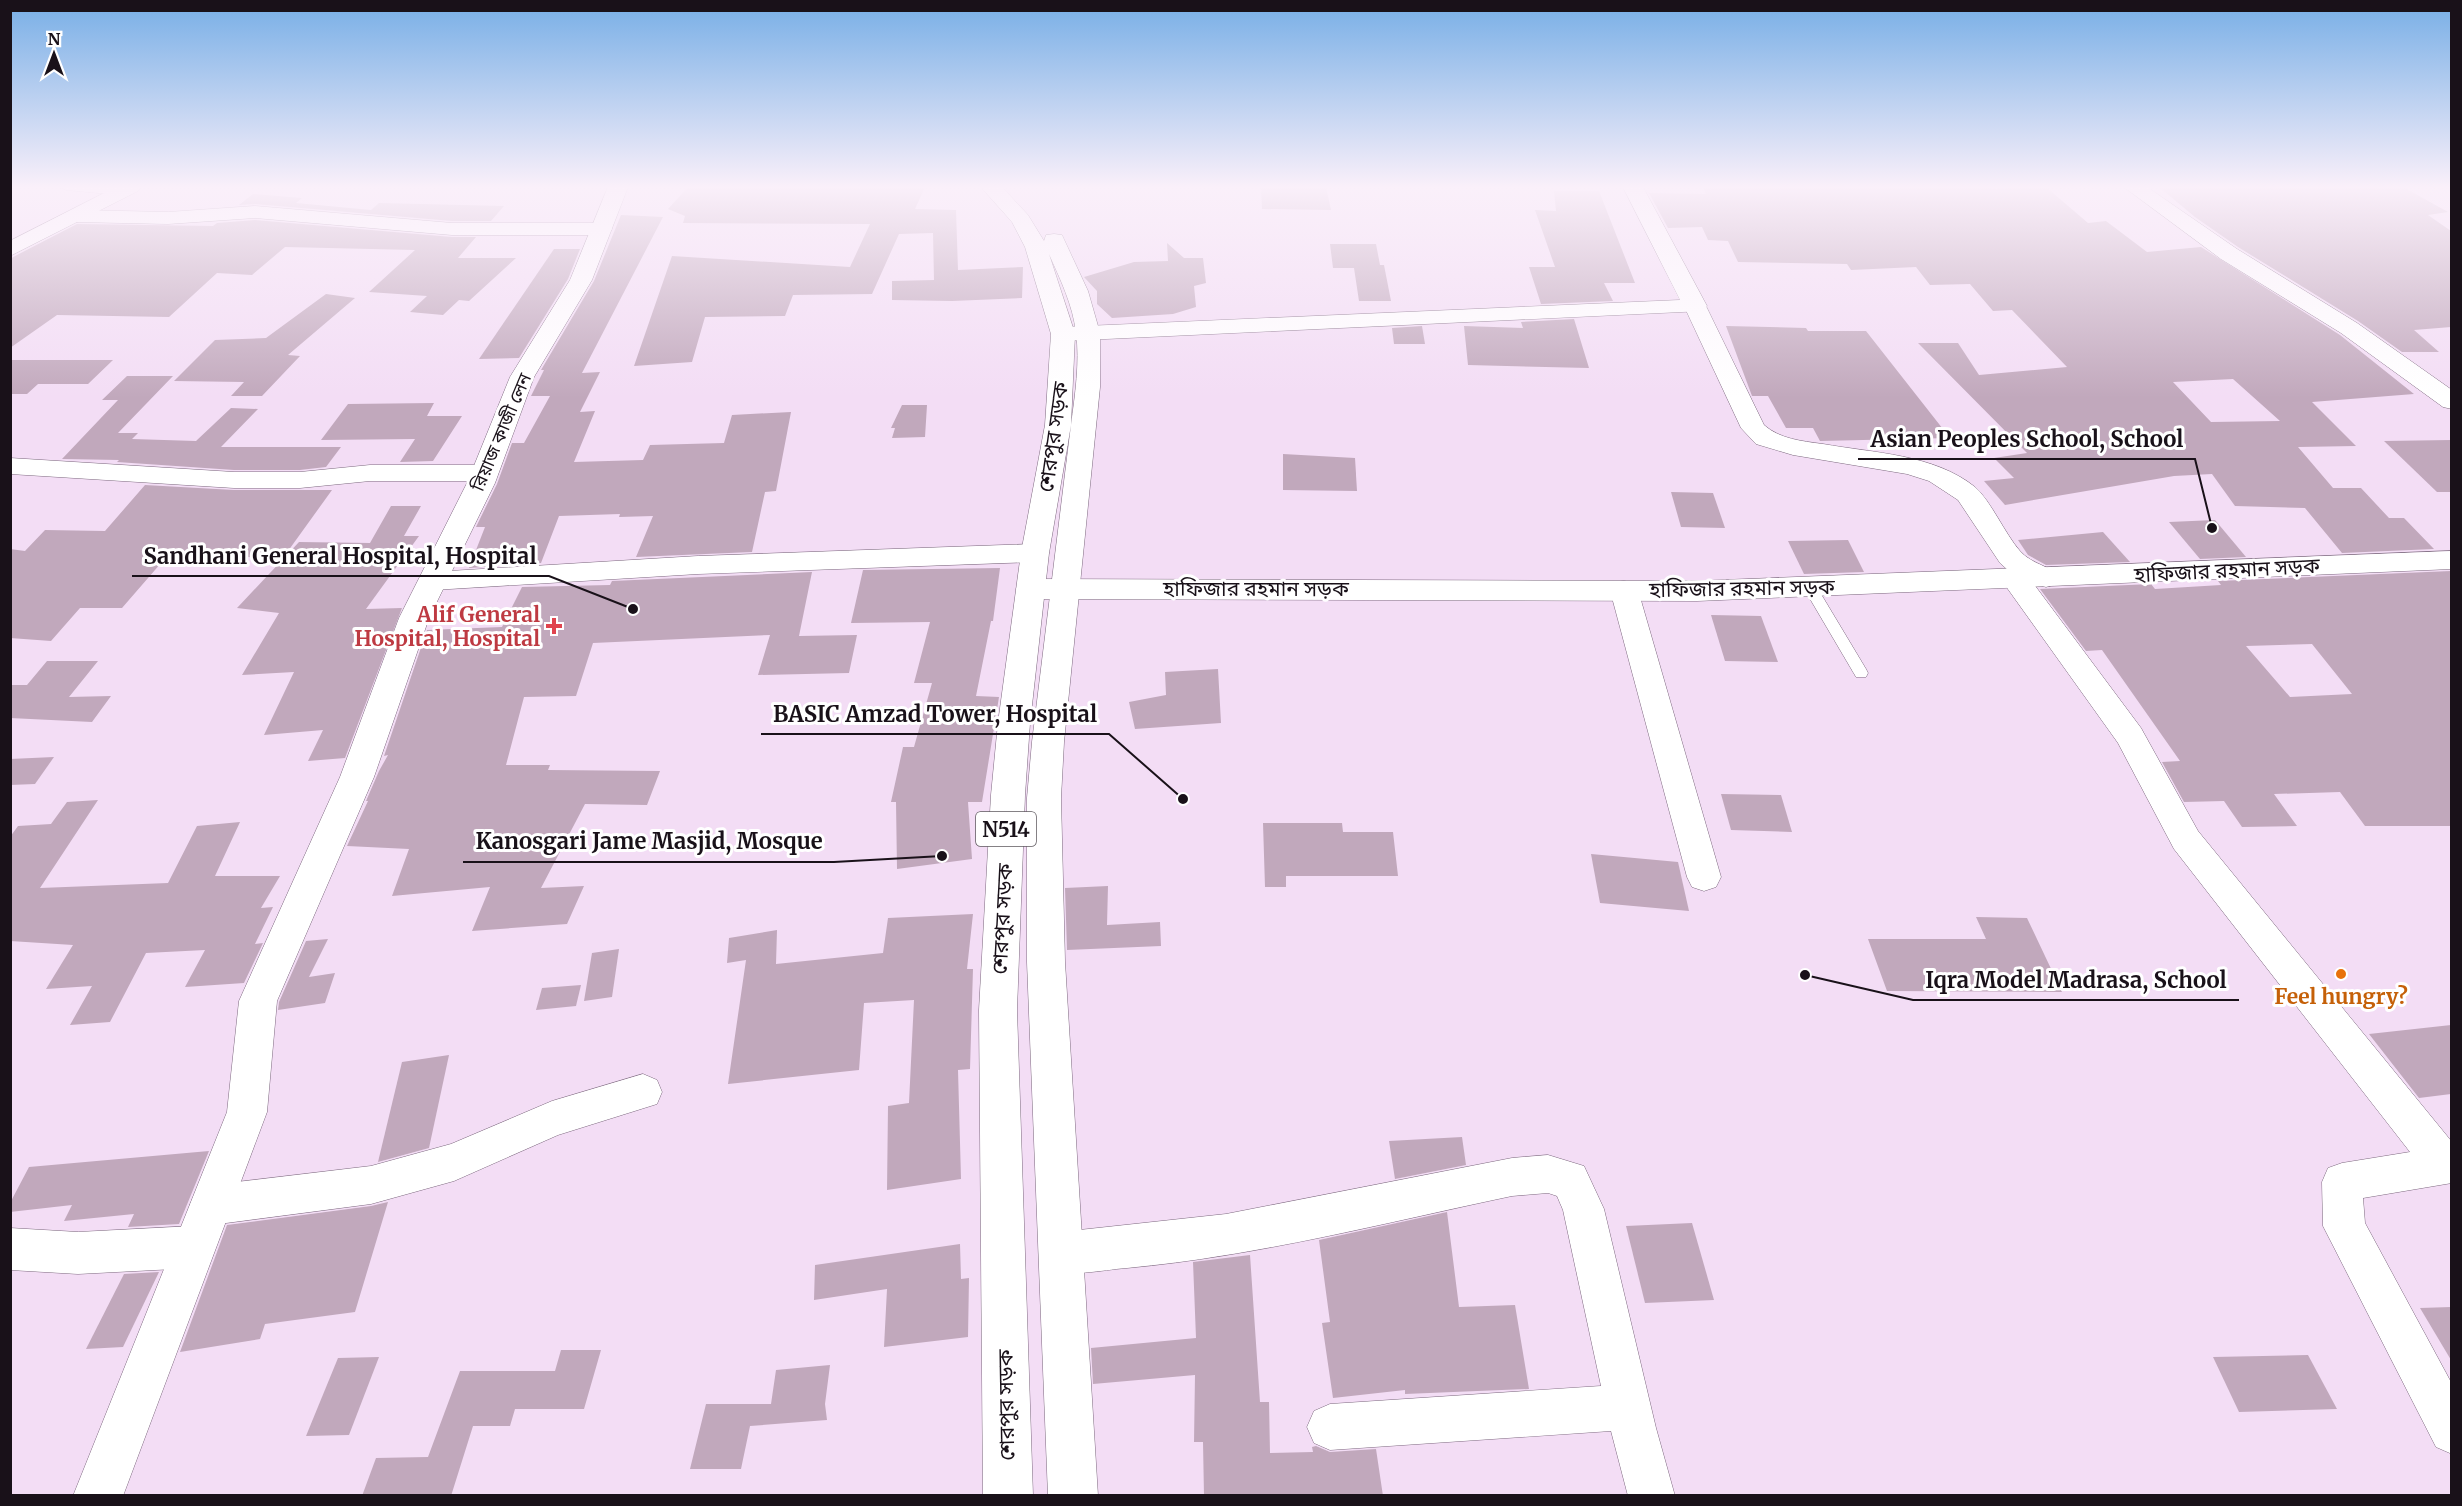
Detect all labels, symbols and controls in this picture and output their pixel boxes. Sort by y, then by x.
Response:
north arrow [24,24,84,84]
text: N [48,29,61,49]
street label: রিয়াজ কাজী লেন [465,369,537,495]
street label: শেরপুর সড়ক [1032,379,1074,494]
callout: Asian Peoples School, School [1858,419,2195,459]
text: Asian Peoples School, School [1870,425,2183,454]
callout: Sandhani General Hospital, Hospital [132,536,549,576]
text: Sandhani General Hospital, Hospital [143,542,537,571]
street label: হাফিজার রহমান সড়ক [2133,552,2322,588]
street label: হাফিজার রহমান সড়ক [1648,573,1836,603]
street label: হাফিজার রহমান সড়ক [1162,575,1350,602]
place label: Alif General Hospital, Hospital [354,601,540,652]
marker: Alif General Hospital, Hospital [545,617,563,635]
callout: BASIC Amzad Tower, Hospital [761,694,1109,734]
text: BASIC Amzad Tower, Hospital [773,700,1097,729]
road number: N514 [976,812,1036,846]
callout: Kanosgari Jame Masjid, Mosque [463,822,834,862]
text: Kanosgari Jame Masjid, Mosque [475,827,823,856]
street label: শেরপুর সড়ক [986,862,1018,975]
callout: Iqra Model Madrasa, School [1913,960,2239,1000]
text: Iqra Model Madrasa, School [1925,966,2227,995]
marker: Feel hungry? [2334,967,2348,981]
place label: Feel hungry? [2274,983,2408,1010]
street label: শেরপুর সড়ক [992,1348,1020,1461]

